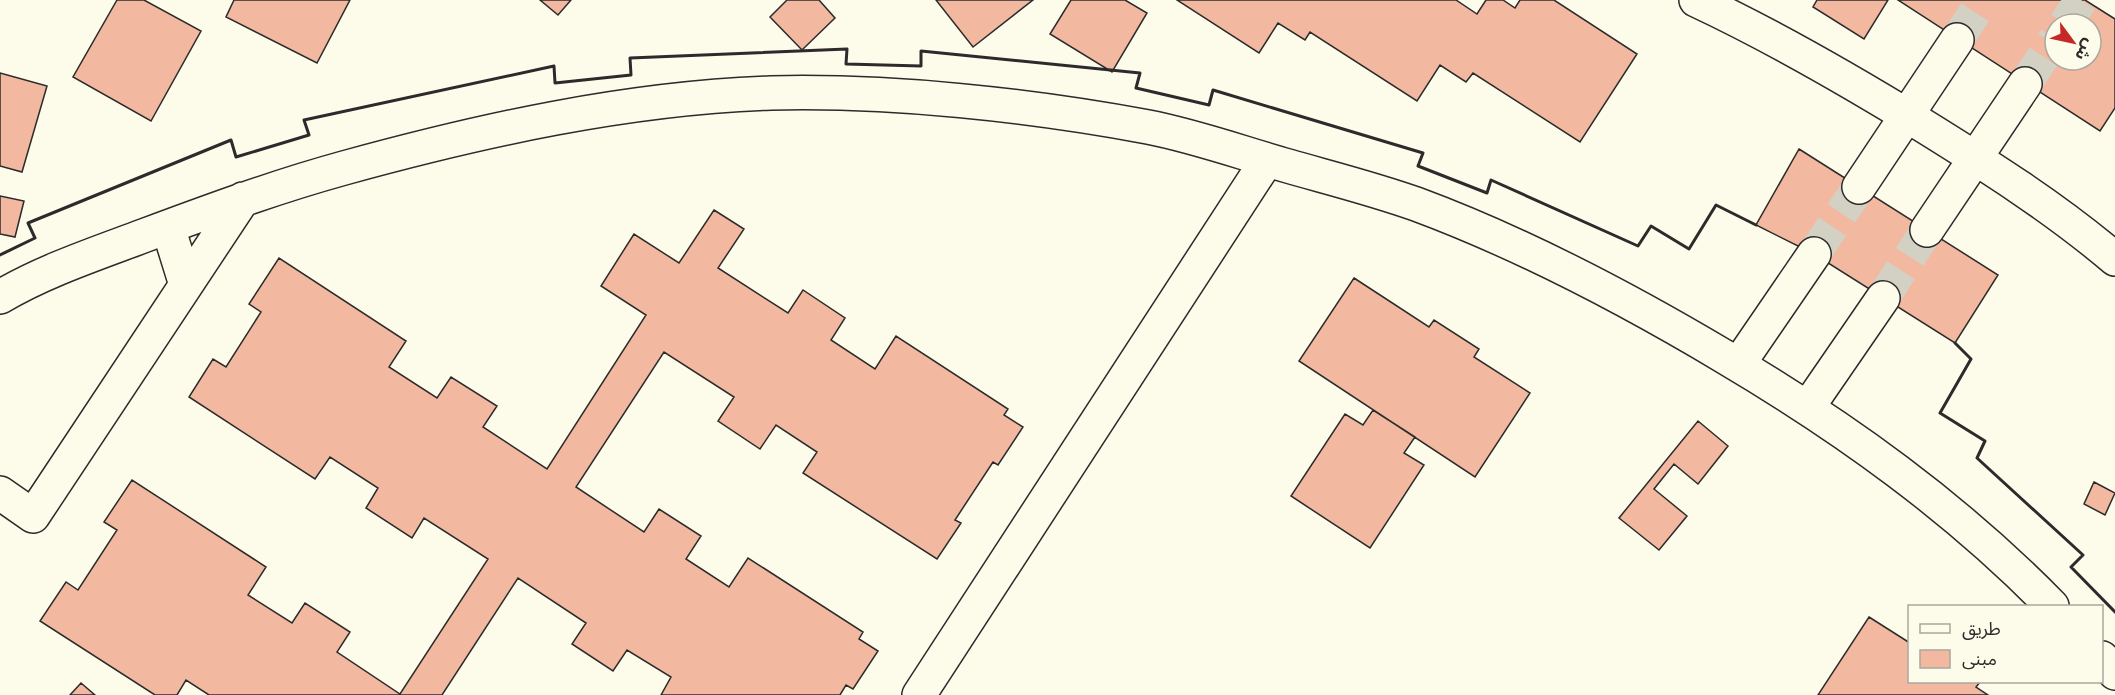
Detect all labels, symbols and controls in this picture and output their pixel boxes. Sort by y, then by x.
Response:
north arrow [2043,12,2103,72]
text: ش [2071,36,2099,64]
legend [1908,605,2103,683]
text: طريق [1962,618,2001,640]
text: مبنى [1962,648,1997,670]

